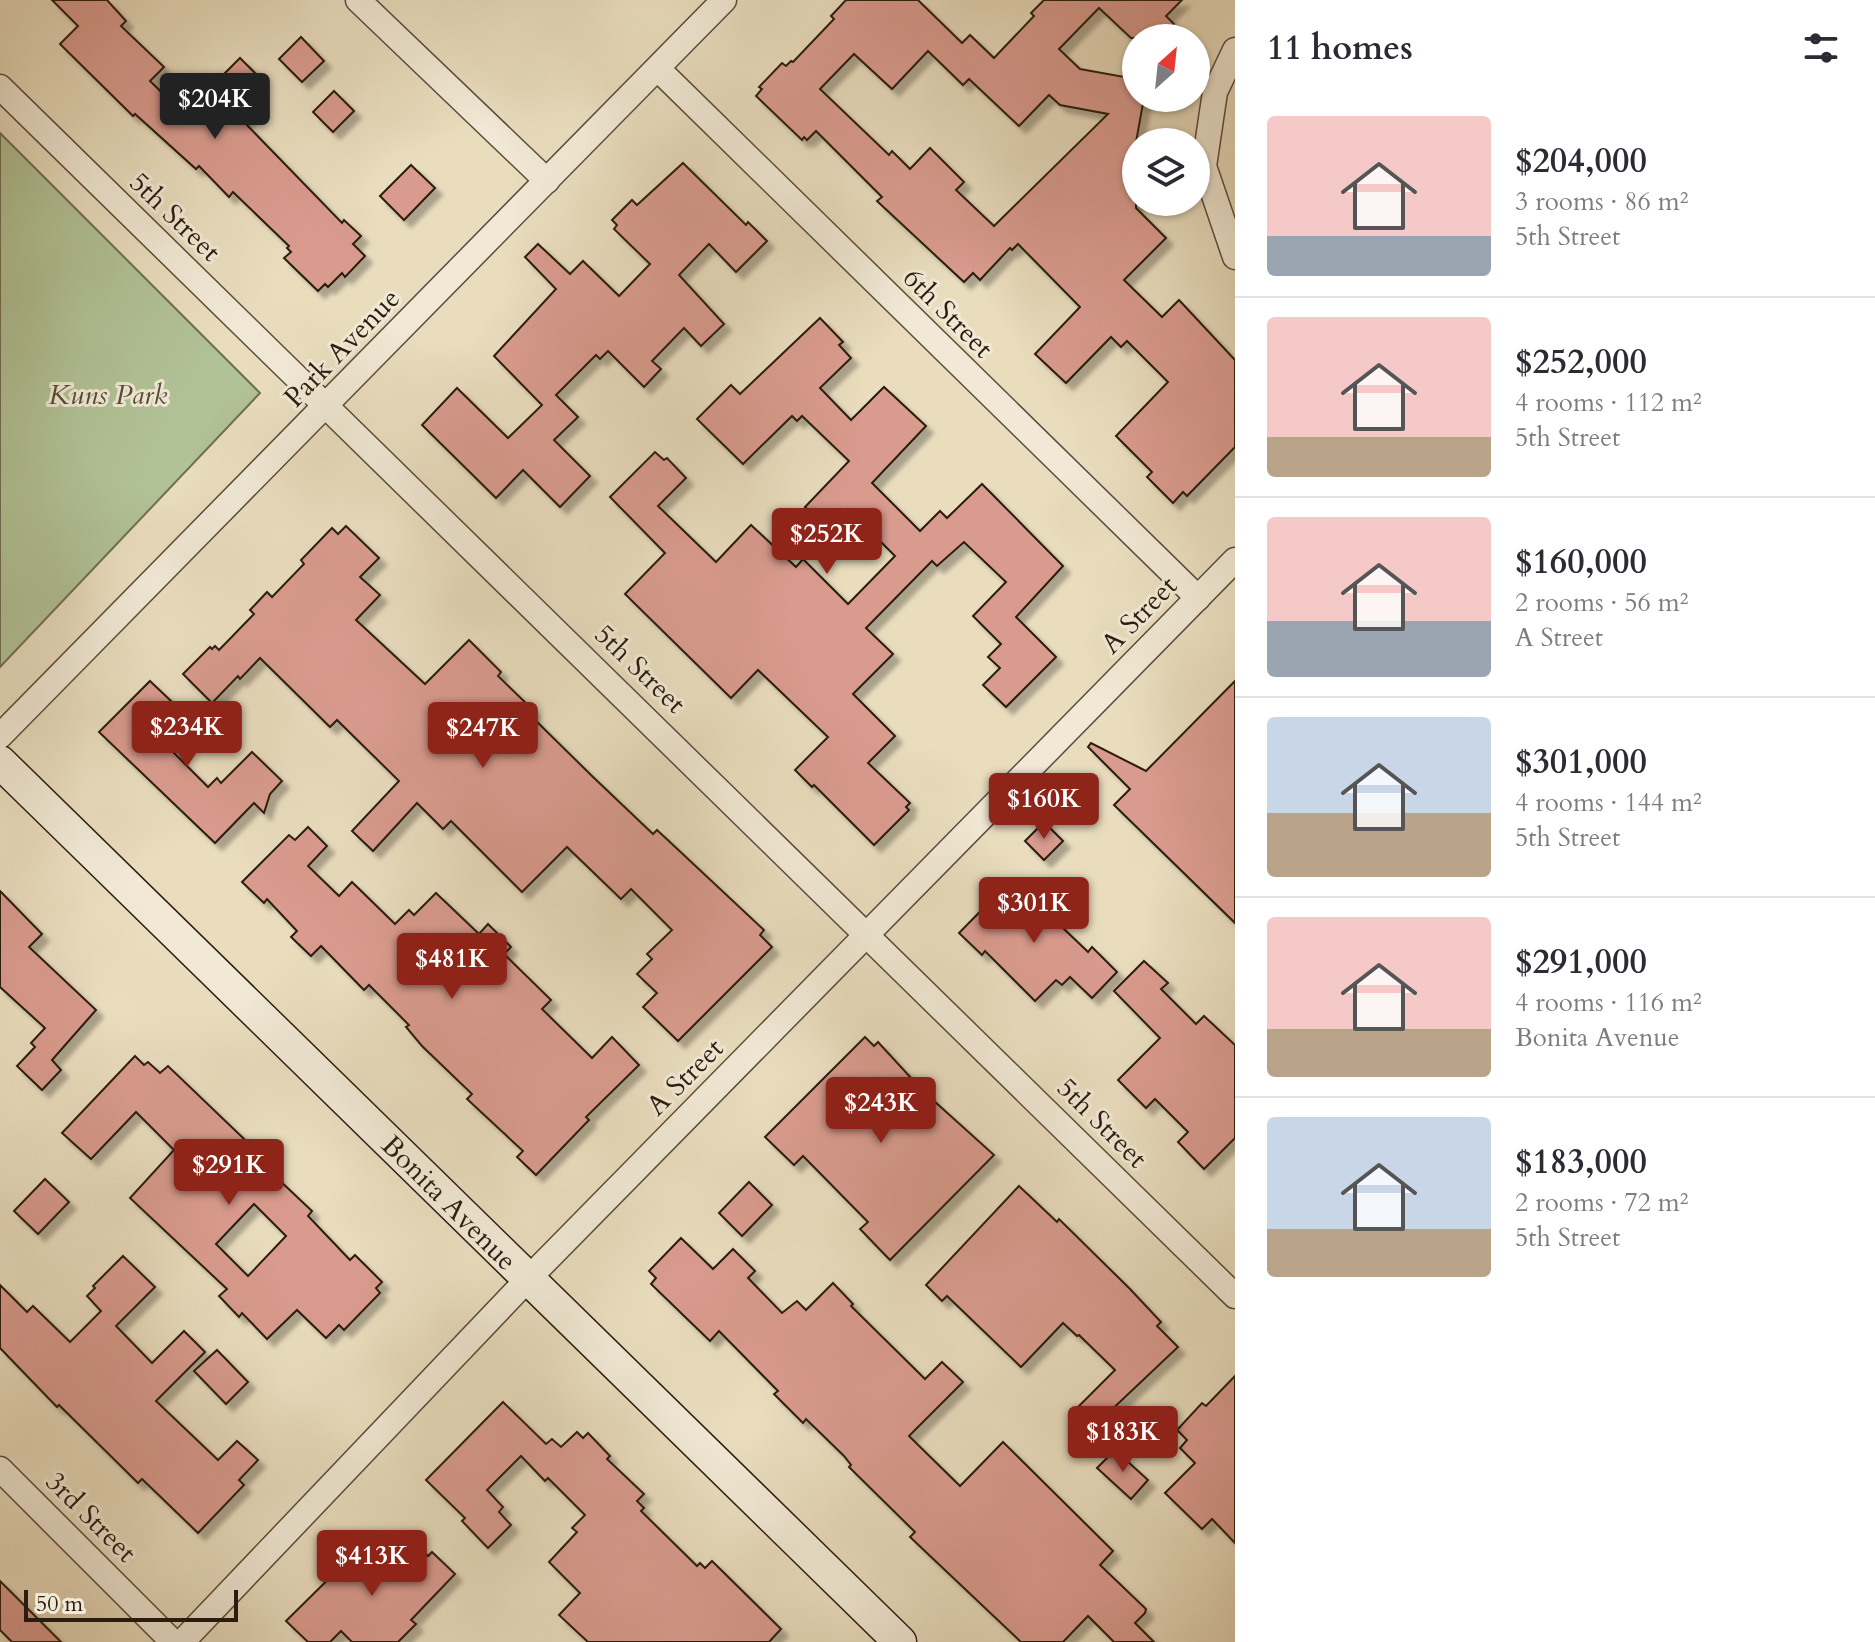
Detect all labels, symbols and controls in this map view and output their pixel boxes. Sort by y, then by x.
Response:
north arrow [1122,24,1210,112]
map controls [1122,24,1210,216]
text: 11 homes [1267,25,1413,71]
icon: filters [1799,26,1843,70]
pin: $204K [159,73,271,141]
text: $204K [178,81,252,116]
button: layers [1122,128,1210,216]
text: $204,000 [1515,138,1647,184]
icon: home [1331,148,1427,244]
street label: 5th Street [121,164,229,270]
text: 3 rooms · 86 m² [1515,184,1688,219]
text: 5th Street [1515,219,1620,254]
street label: 6th Street [894,259,1002,367]
street label: Park Avenue [275,280,409,416]
text: $252,000 [1515,339,1647,385]
icon: home [1331,349,1427,445]
park label: Kuns Park [49,376,168,414]
text: 4 rooms · 112 m² [1515,385,1702,420]
text: 5th Street [1515,420,1620,455]
pin: $252K [771,508,883,576]
text: $252K [790,516,864,551]
text: $160,000 [1515,539,1647,585]
icon: home [1331,549,1427,645]
street label: A Street [1092,568,1186,662]
text: 2 rooms · 56 m² [1515,585,1688,620]
street label: 5th Street [586,616,694,722]
text: A Street [1515,620,1603,655]
pin: $234K [131,701,243,769]
pin: $247K [427,702,539,770]
text: $234K [150,709,224,744]
text: $247K [446,710,520,745]
text: $301,000 [1515,739,1647,785]
icon: home [1331,749,1427,845]
pin: $160K [988,773,1100,841]
text: $160K [1007,781,1081,816]
text: 4 rooms · 144 m² [1515,785,1702,820]
text: 5th Street [1515,820,1620,855]
pin: $301K [978,877,1090,945]
text: $301K [997,885,1071,920]
pin: $481K [396,933,508,1001]
text: $291,000 [1515,939,1647,985]
text: $481K [415,941,489,976]
icon: home [1331,949,1427,1045]
text: 4 rooms · 116 m² [1515,985,1702,1020]
text: Bonita Avenue [1515,1020,1680,1055]
street label: A Street [638,1030,732,1124]
street label: 5th Street [1048,1069,1156,1177]
pin: $243K [825,1077,937,1145]
text: $243K [844,1085,918,1120]
street label: Bonita Avenue [373,1127,525,1279]
pin: $291K [173,1139,285,1207]
text: $183,000 [1515,1139,1647,1185]
text: $291K [192,1147,266,1182]
icon: home [1331,1149,1427,1245]
text: 2 rooms · 72 m² [1515,1185,1688,1220]
text: 5th Street [1515,1220,1620,1255]
pin: $183K [1067,1406,1179,1474]
text: $183K [1086,1414,1160,1449]
street label: 3rd Street [37,1463,145,1571]
pin: $413K [316,1530,428,1598]
text: $413K [335,1538,409,1573]
scale bar [24,1586,238,1622]
text: 50 m [36,1589,83,1619]

